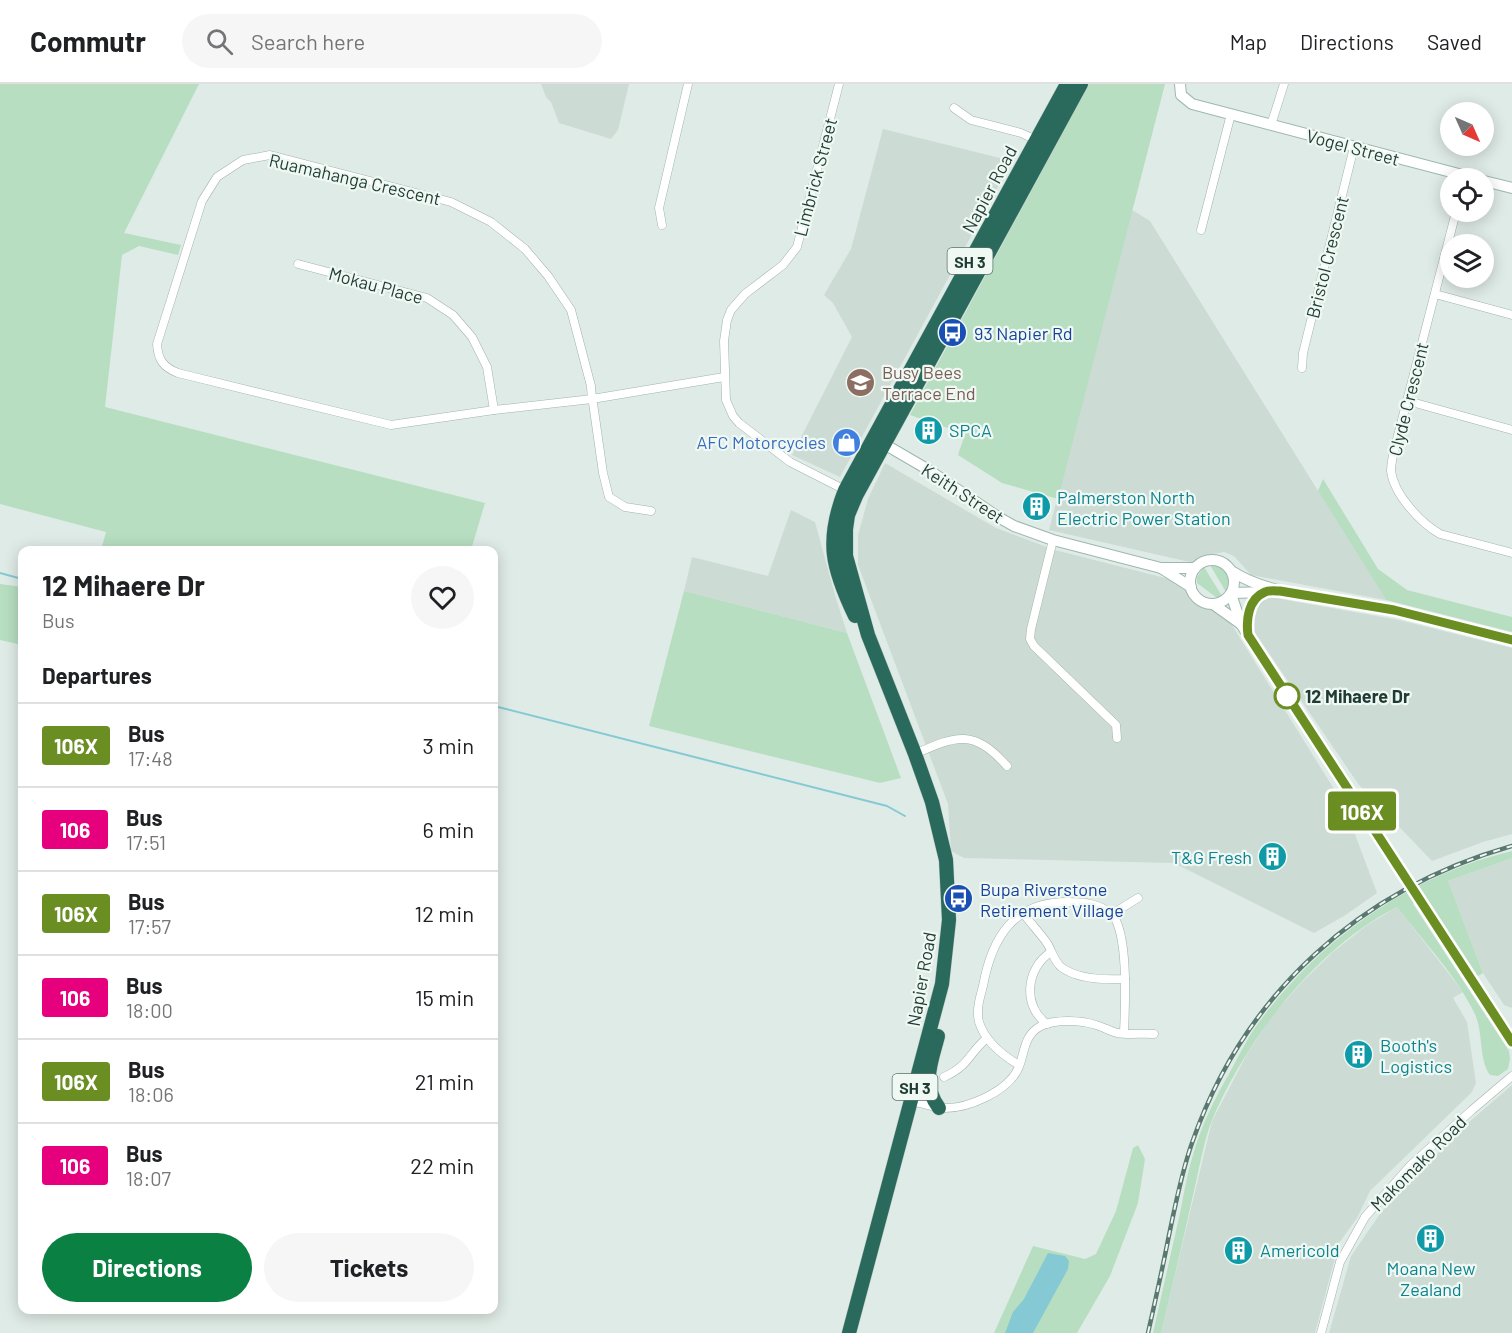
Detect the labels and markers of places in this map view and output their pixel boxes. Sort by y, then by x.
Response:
bus stop icon: 93 Napier Rd [937,317,969,349]
place label: 93 Napier Rd [974,322,1073,344]
place label: Busy Bees Terrace End [882,361,976,404]
school or university icon: Busy Bees Terrace End [845,366,877,398]
building icon: SPCA [912,414,944,446]
place label: SPCA [949,419,992,441]
shop icon: AFC Motorcycles [831,426,863,458]
place label: AFC Motorcycles [696,431,826,453]
place label: Palmerston North Electric Power Station [1057,486,1231,529]
building icon: Palmerston North Electric Power Station [1020,491,1052,523]
marker: 12 Mihaere Dr [1274,683,1300,709]
place label: 12 Mihaere Dr [1305,685,1410,707]
building icon: T&G Fresh [1257,841,1289,873]
place label: T&G Fresh [1171,846,1252,868]
place label: Bupa Riverstone Retirement Village [980,878,1124,921]
bus stop icon: Bupa Riverstone Retirement Village [943,883,975,915]
place label: Booth's Logistics [1380,1034,1452,1077]
building icon: Booth's Logistics [1343,1039,1375,1071]
building icon: Moana New Zealand [1415,1223,1447,1255]
building icon: Americold [1223,1234,1255,1266]
place label: Americold [1260,1239,1340,1261]
place label: Moana New Zealand [1387,1257,1475,1300]

